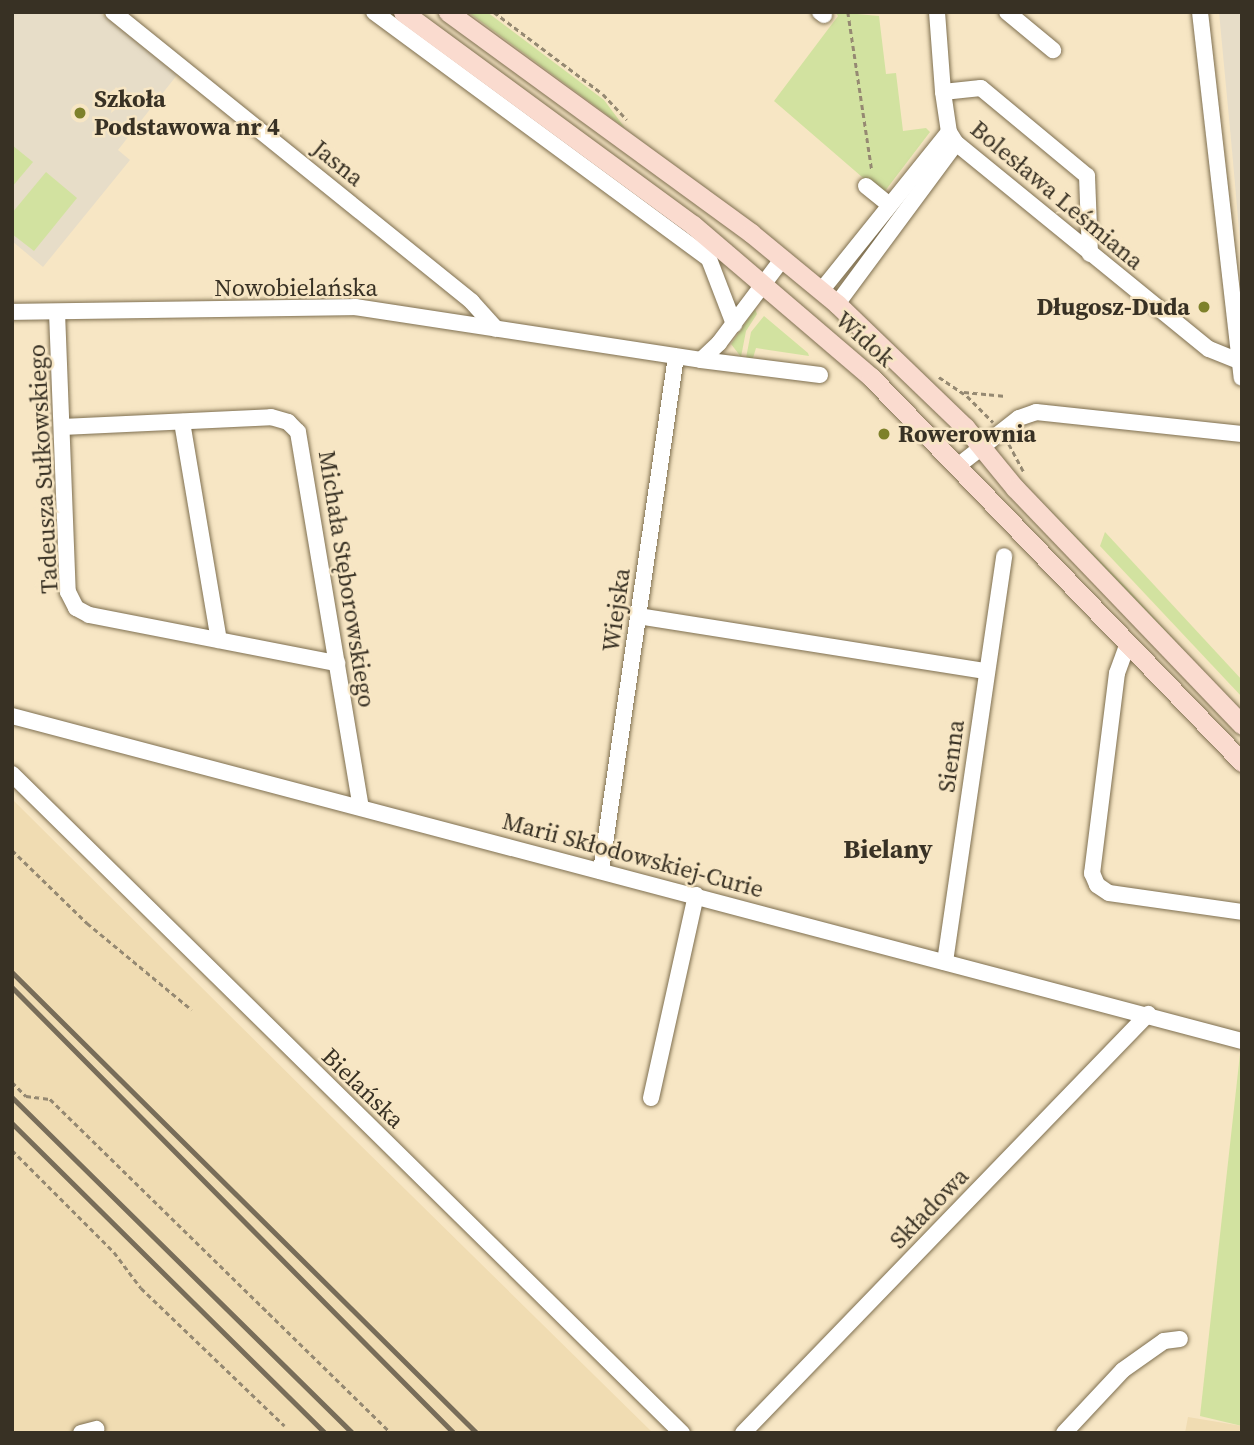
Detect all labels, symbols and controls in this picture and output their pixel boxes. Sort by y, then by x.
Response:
place label: Szkoła Podstawowa nr 4 [94,85,280,141]
marker: Szkoła Podstawowa nr 4 [72,105,88,121]
street label: Bolesława Leśmiana [965,114,1149,276]
street label: Jasna [307,134,369,192]
street label: Nowobielańska [214,274,378,302]
place label: Długosz-Duda [1036,293,1190,321]
marker: Długosz-Duda [1196,299,1212,315]
street label: Widok [830,305,900,373]
street label: Tadeusza Sułkowskiego [22,343,64,595]
place label: Rowerownia [898,420,1036,448]
marker: Rowerownia [876,426,892,442]
street label: Michała Stęborowskiego [312,448,382,710]
street label: Wiejska [596,566,636,654]
street label: Sienna [932,718,970,794]
street label: Marii Skłodowskiej-Curie [499,806,767,904]
district label: Bielany [843,834,933,866]
street label: Bielańska [316,1042,410,1134]
street label: Składowa [883,1162,975,1254]

